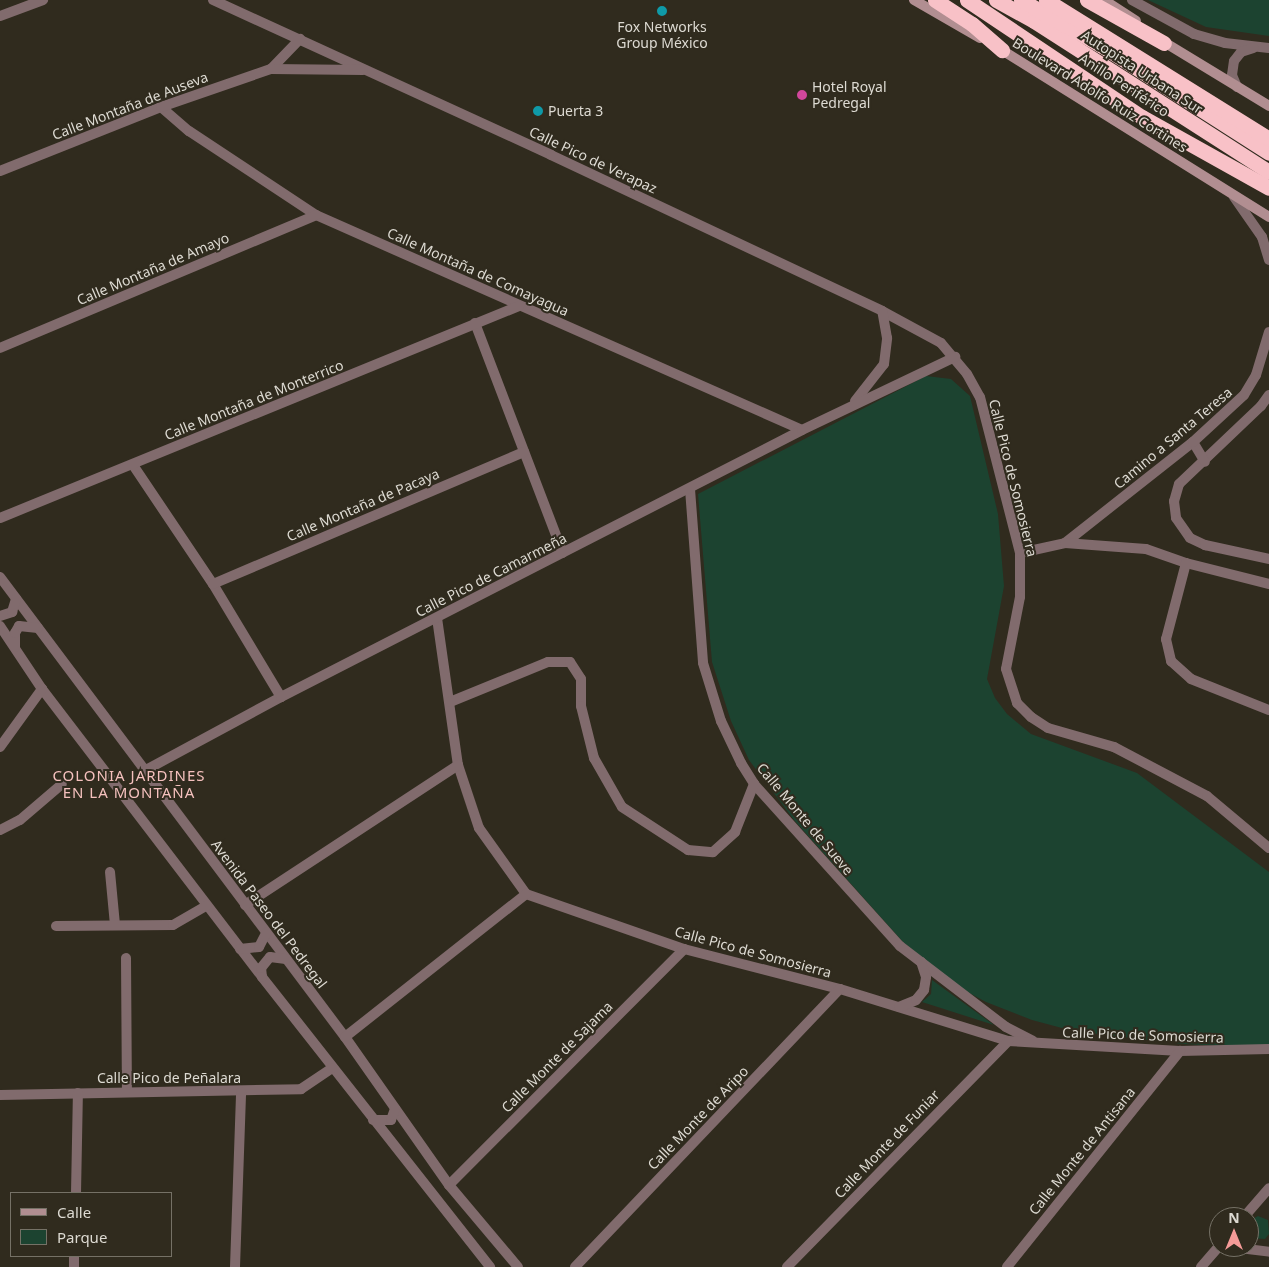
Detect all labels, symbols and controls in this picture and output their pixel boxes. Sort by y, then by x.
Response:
marker: Fox Networks Group México [656,5,668,17]
place label: Fox Networks Group México [616,19,708,52]
street label: Autopista Urbana Sur [1078,26,1206,118]
street label: Boulevard Adolfo Ruiz Cortines [1009,34,1191,156]
street label: Anillo Periférico [1076,50,1172,120]
street label: Calle Montaña de Auseva [50,69,210,143]
place label: Hotel Royal Pedregal [812,79,887,111]
marker: Hotel Royal Pedregal [796,89,808,101]
place label: Puerta 3 [548,103,603,119]
marker: Puerta 3 [532,105,544,117]
street label: Calle Pico de Verapaz [526,123,660,197]
street label: Calle Montaña de Comayagua [385,224,571,320]
street label: Calle Montaña de Amayo [74,229,232,309]
street label: Calle Montaña de Monterrico [162,356,346,444]
street label: Camino a Santa Teresa [1111,384,1235,492]
street label: Calle Pico de Somosierra [985,398,1041,558]
street label: Calle Montaña de Pacaya [284,465,442,545]
street label: Calle Pico de Camarmeña [413,530,569,620]
street label: Calle Monte de Sueve [753,760,857,878]
district label: COLONIA JARDINES EN LA MONTAÑA [50,766,208,801]
street label: Avenida Paseo del Pedregal [208,836,330,992]
street label: Calle Pico de Somosierra [673,923,833,981]
street label: Calle Monte de Sajama [498,998,616,1116]
street label: Calle Pico de Somosierra [1062,1024,1224,1046]
street label: Calle Monte de Aripo [644,1063,752,1173]
street label: Calle Pico de Peñalara [97,1070,241,1086]
street label: Calle Monte de Antisana [1025,1084,1139,1218]
street label: Calle Monte de Funiar [831,1086,943,1202]
legend [10,1192,172,1257]
text: Calle [57,1202,91,1222]
north arrow [1209,1207,1259,1257]
text: N [1228,1208,1240,1227]
text: Parque [57,1227,107,1247]

